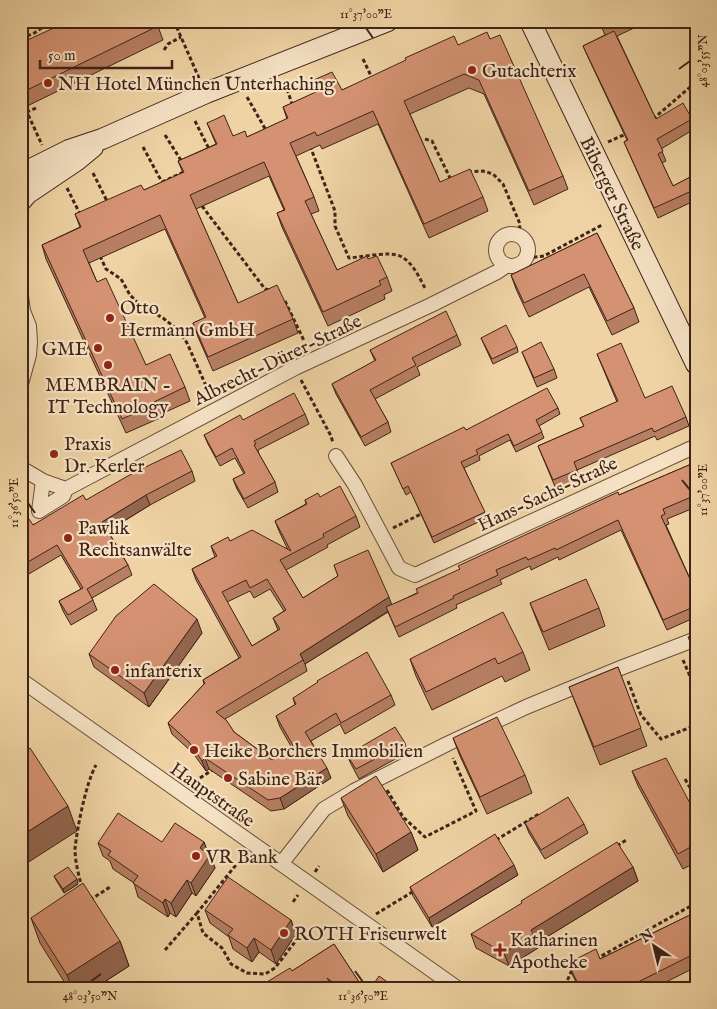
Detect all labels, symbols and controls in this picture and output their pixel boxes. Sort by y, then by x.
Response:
text: 11°37'00"E [340,7,392,22]
text: 48°03'55"N [696,34,711,88]
scale bar [40,38,172,70]
text: 50 m [48,46,76,65]
place label: Gutachterix [482,60,576,84]
marker: Gutachterix [466,64,478,76]
place label: NH Hotel München Unterhaching [58,73,335,97]
marker: NH Hotel München Unterhaching [42,77,54,89]
street label: Biberger Straße [573,133,649,255]
place label: Otto Hermann GmbH [120,297,255,343]
street label: Albrecht-Dürer-Straße [189,310,366,412]
marker: Otto Hermann GmbH [104,312,116,324]
place label: GME [42,338,88,362]
marker: GME [92,342,104,354]
marker: MEMBRAIN - IT Technology [102,359,114,371]
place label: MEMBRAIN - IT Technology [45,374,171,420]
place label: Praxis Dr. Kerler [64,433,145,479]
marker: Praxis Dr. Kerler [48,448,60,460]
street label: Hans-Sachs-Straße [474,452,622,538]
text: 11°37'00"E [696,464,711,516]
text: 11°36'50"E [7,478,22,528]
place label: Pawlik Rechtsanwälte [78,517,192,563]
marker: Pawlik Rechtsanwälte [62,532,74,544]
place label: infanterix [125,660,202,684]
marker: infanterix [109,664,121,676]
place label: Heike Borchers Immobilien [204,740,423,764]
marker: Heike Borchers Immobilien [188,744,200,756]
street label: Hauptstraße [165,758,259,834]
place label: Sabine Bär [238,768,322,792]
marker: Sabine Bär [222,772,234,784]
place label: VR Bank [205,846,279,870]
marker: VR Bank [190,850,202,862]
north arrow [630,922,680,972]
place label: ROTH Friseurwelt [294,923,448,947]
text: N [636,925,657,948]
marker: ROTH Friseurwelt [278,927,290,939]
place label: Katharinen Apotheke [509,929,598,975]
marker: Katharinen Apotheke [494,944,506,956]
text: 48°03'50"N [63,989,118,1004]
text: 11°36'50"E [338,989,388,1004]

